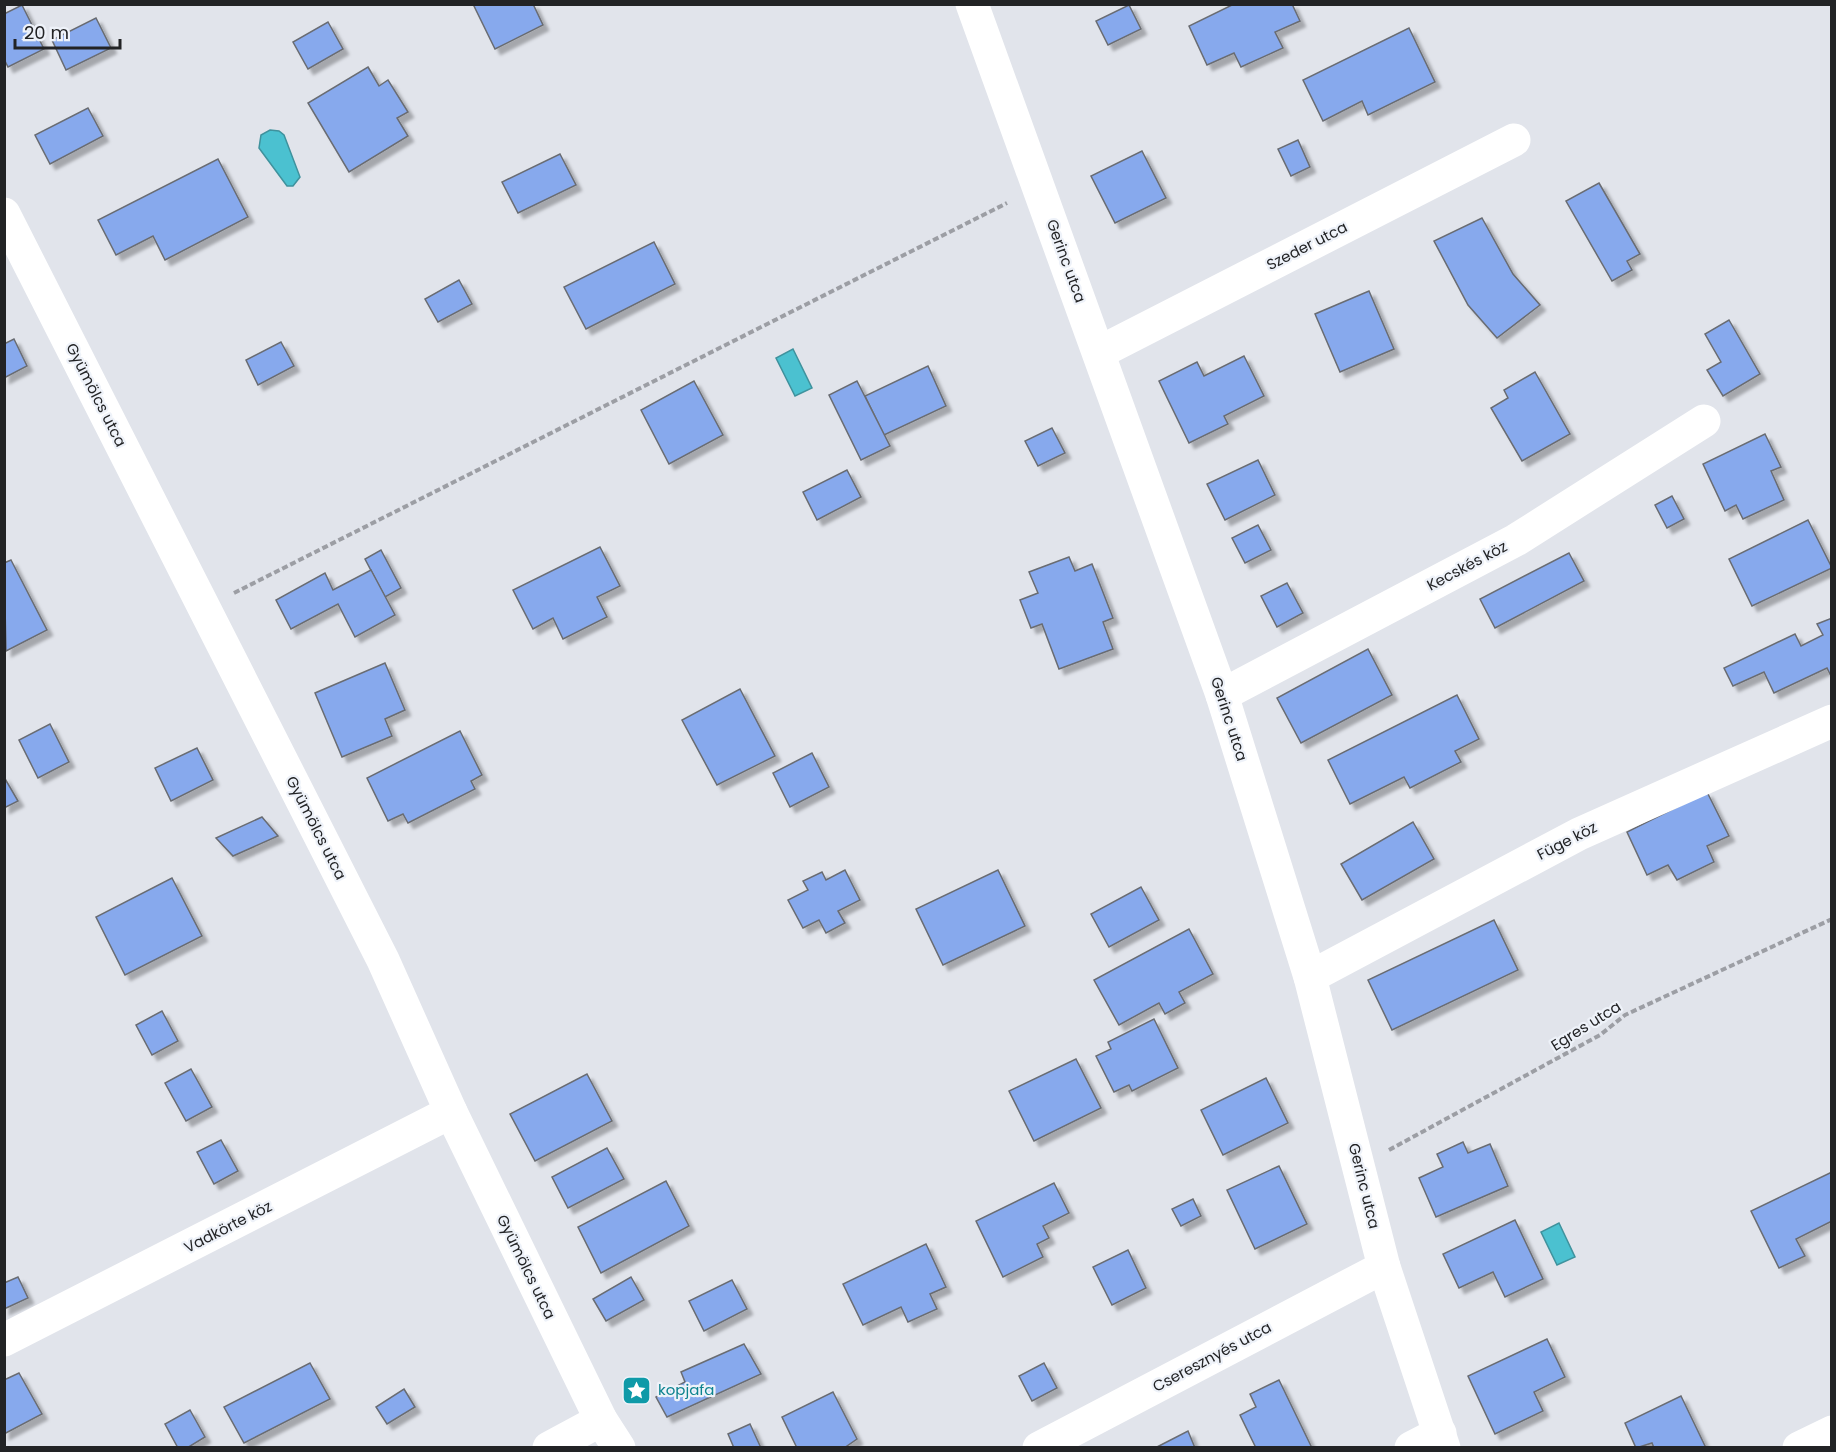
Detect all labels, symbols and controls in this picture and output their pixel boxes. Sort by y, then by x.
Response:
scale bar [15,12,120,50]
text: 20 m [24,20,69,45]
street label: Gerinc utca [1042,216,1091,305]
street label: Szeder utca [1263,216,1351,275]
street label: Gyümölcs utca [61,339,132,450]
street label: Kecskés köz [1423,535,1511,596]
street label: Gerinc utca [1206,674,1253,764]
street label: Gyümölcs utca [281,772,352,883]
street label: Füge köz [1533,816,1601,865]
street label: Egres utca [1547,996,1625,1055]
street label: Gerinc utca [1344,1141,1385,1231]
street label: Vadkörte köz [180,1195,276,1258]
street label: Gyümölcs utca [492,1211,561,1322]
street label: Cseresznyés utca [1149,1316,1275,1397]
place icon: kopjafa [621,1374,653,1406]
place label: kopjafa [658,1379,714,1400]

